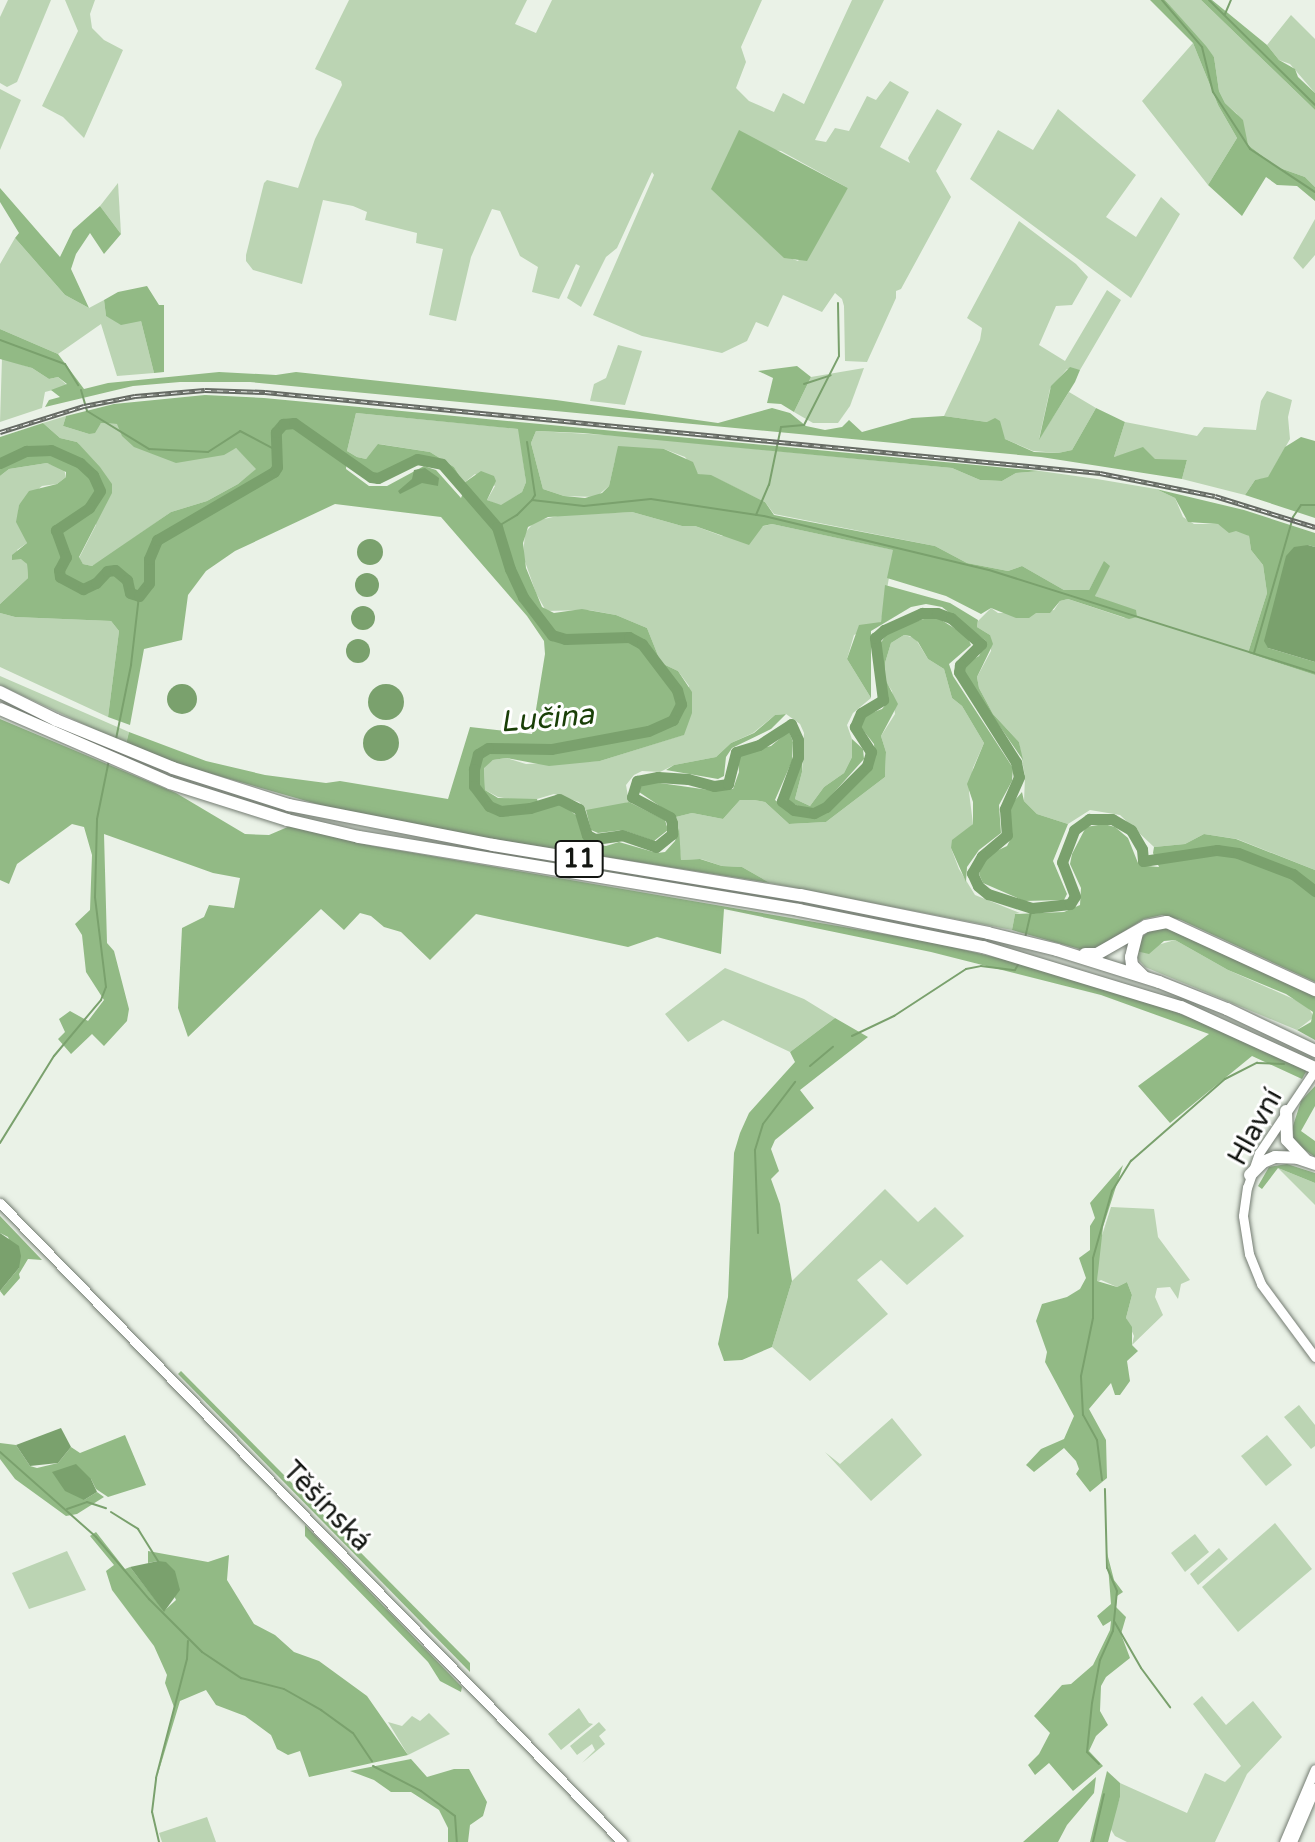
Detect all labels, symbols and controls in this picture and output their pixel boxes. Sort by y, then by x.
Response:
water label: Lučina [499,697,595,741]
road number: 11 [553,837,605,881]
street label: Hlavní [1220,1083,1290,1171]
street label: Těšínská [276,1454,378,1558]

